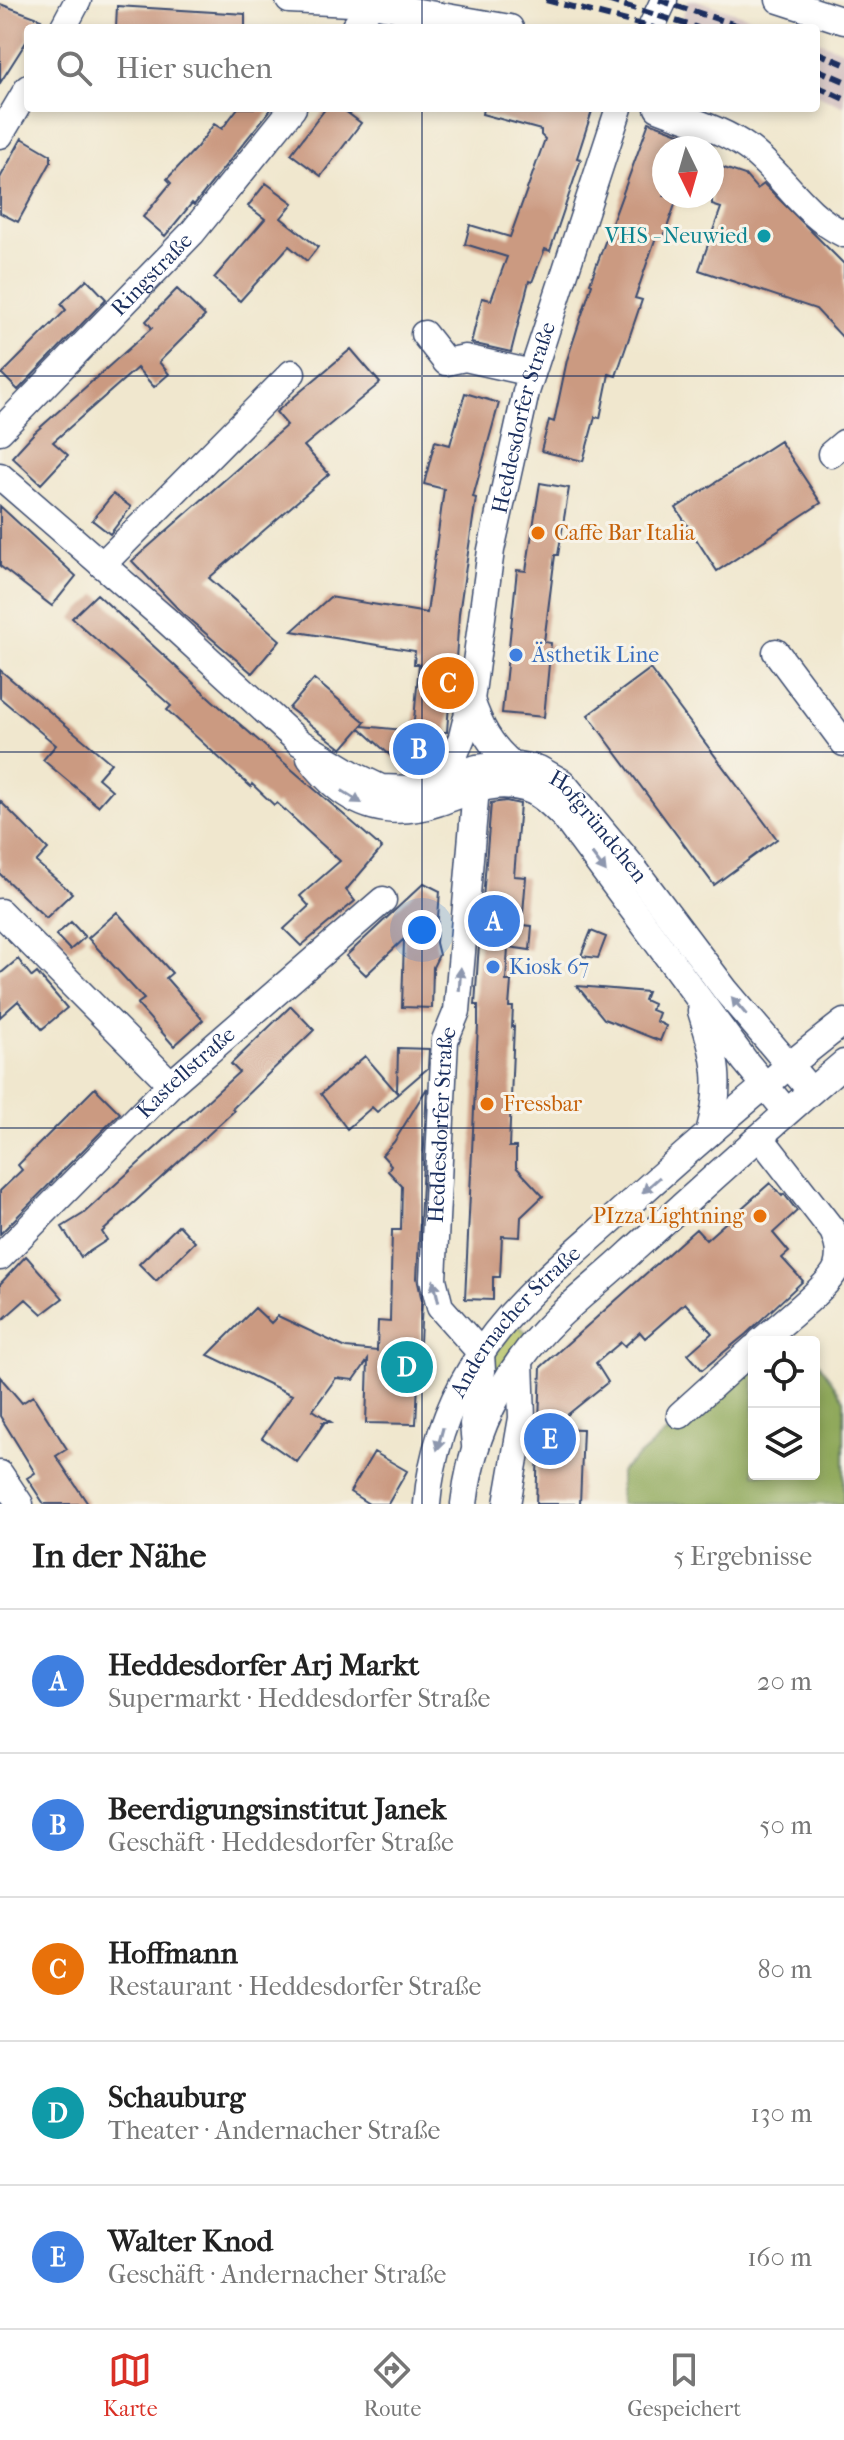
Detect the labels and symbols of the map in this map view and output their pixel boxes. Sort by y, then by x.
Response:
north arrow [652,136,724,208]
place label: VHS - Neuwied [604,223,749,249]
marker: VHS - Neuwied [755,227,773,245]
street label: Ringstraße [106,228,198,321]
street label: Heddesdorfer Straße [486,319,561,516]
place label: Caffe Bar Italia [554,520,696,546]
marker: Caffe Bar Italia [529,524,547,542]
place label: Ästhetik Line [531,641,659,668]
marker: Ästhetik Line [507,646,525,664]
pin: C [422,653,474,713]
pin: B [393,719,445,779]
street label: Hofgründchen [545,765,653,888]
one-way arrow [341,790,363,804]
one-way arrow [590,852,606,873]
pin: A [468,891,520,951]
your location [402,910,442,950]
place label: Kiosk 67 [509,954,589,980]
marker: Kiosk 67 [484,958,502,976]
one-way arrow [454,966,467,991]
one-way arrow [731,997,748,1017]
street label: Kastellstraße [131,1021,241,1124]
street label: Heddesdorfer Straße [423,1022,462,1224]
place label: Fressbar [503,1091,583,1117]
marker: Fressbar [478,1095,496,1113]
one-way arrow [641,1175,660,1193]
place label: PIzza Lightning [593,1203,744,1229]
marker: PIzza Lightning [751,1207,769,1225]
street label: Andernacher Straße [444,1240,586,1403]
one-way arrow [429,1279,442,1304]
pin: D [381,1337,433,1397]
pin: E [524,1409,576,1469]
one-way arrow [434,1426,446,1451]

